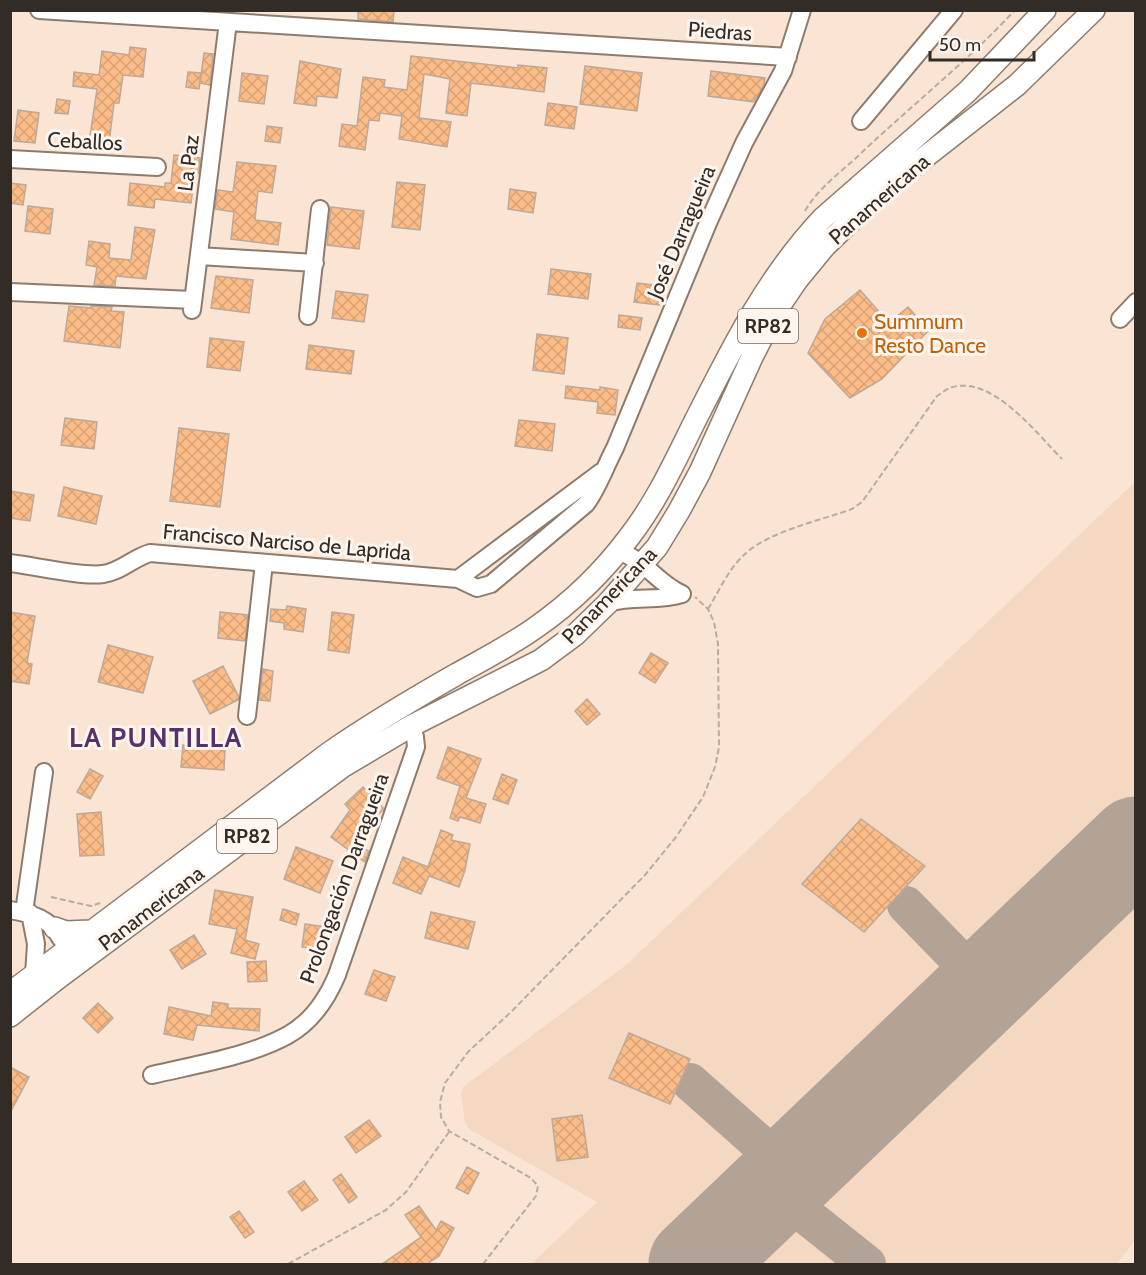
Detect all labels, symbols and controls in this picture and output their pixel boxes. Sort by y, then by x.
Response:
street label: Piedras [687,16,753,46]
scale bar [930,24,1034,62]
text: 50 m [939,34,981,56]
street label: Ceballos [47,127,123,155]
street label: La Paz [172,133,204,193]
street label: Panamericana [824,148,934,250]
street label: José Darragueira [641,162,720,303]
road number: RP82 [738,309,798,343]
place label: Summum Resto Dance [874,309,986,358]
marker: Summum Resto Dance [855,326,869,340]
street label: Francisco Narciso de Laprida [162,519,412,565]
street label: Panamericana [556,541,662,649]
district label: LA PUNTILLA [69,721,243,754]
street label: Prolongación Darragueira [294,769,394,987]
road number: RP82 [217,819,277,853]
street label: Panamericana [93,860,209,956]

